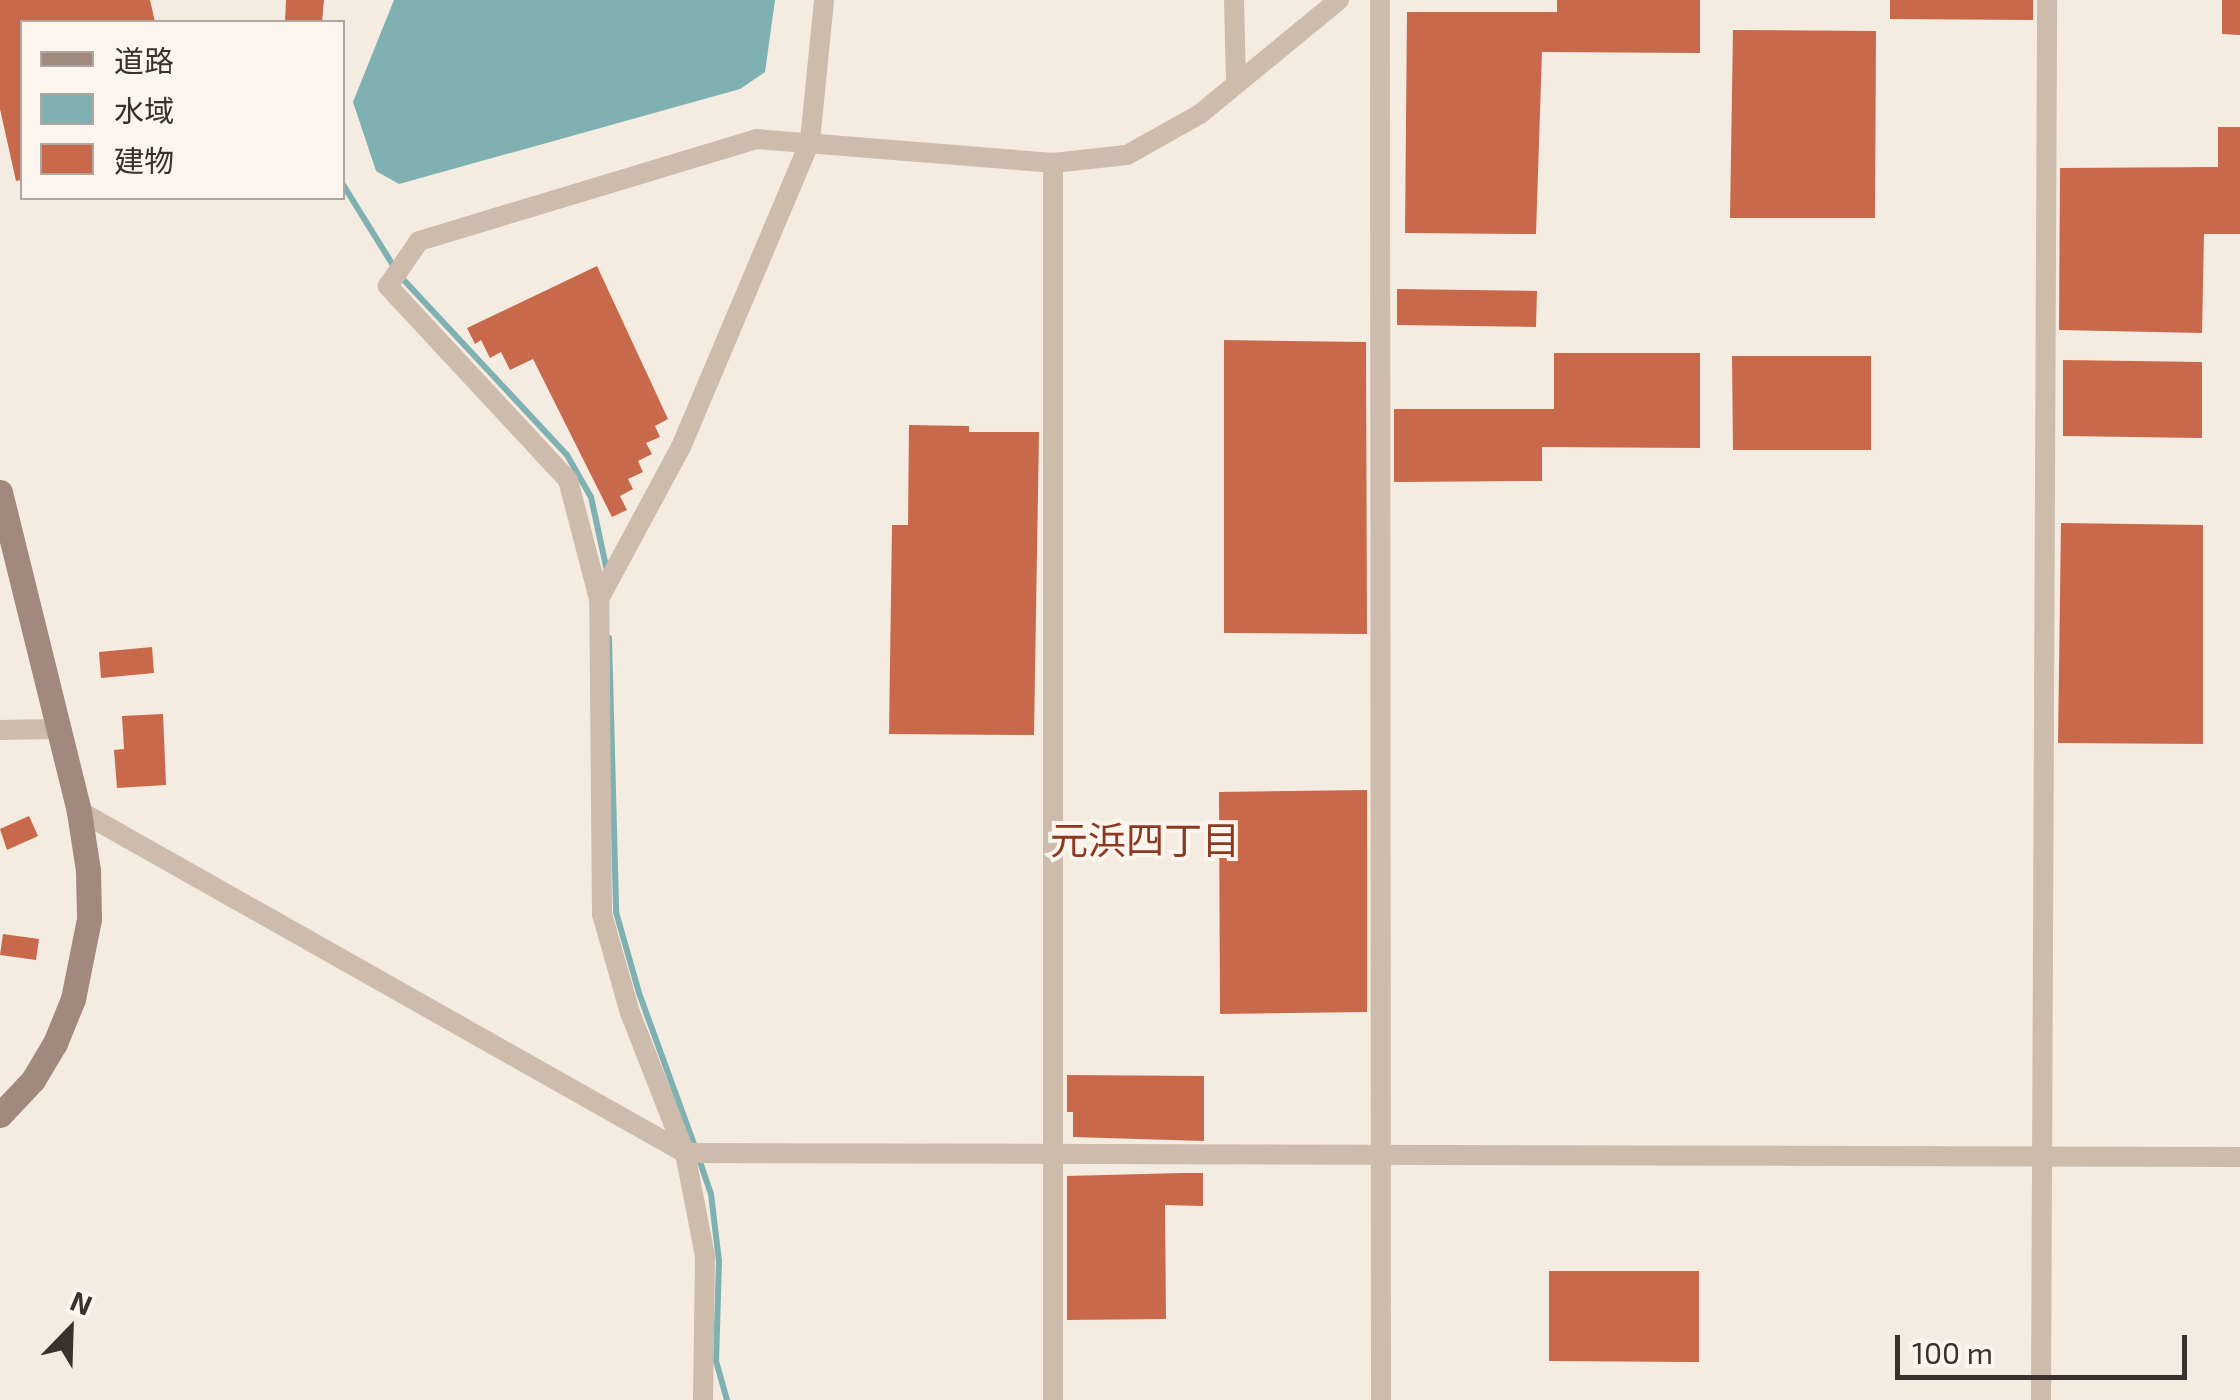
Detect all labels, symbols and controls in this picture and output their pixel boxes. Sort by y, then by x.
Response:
legend [20,20,345,200]
text: 道路 [114,42,174,78]
text: 水域 [114,92,174,128]
text: 建物 [114,142,174,178]
district label: 元浜四丁目 [1050,817,1240,863]
north arrow [20,1280,120,1380]
text: N [66,1283,98,1322]
scale bar [1900,1315,2192,1377]
text: 100 m [1912,1334,1993,1370]

